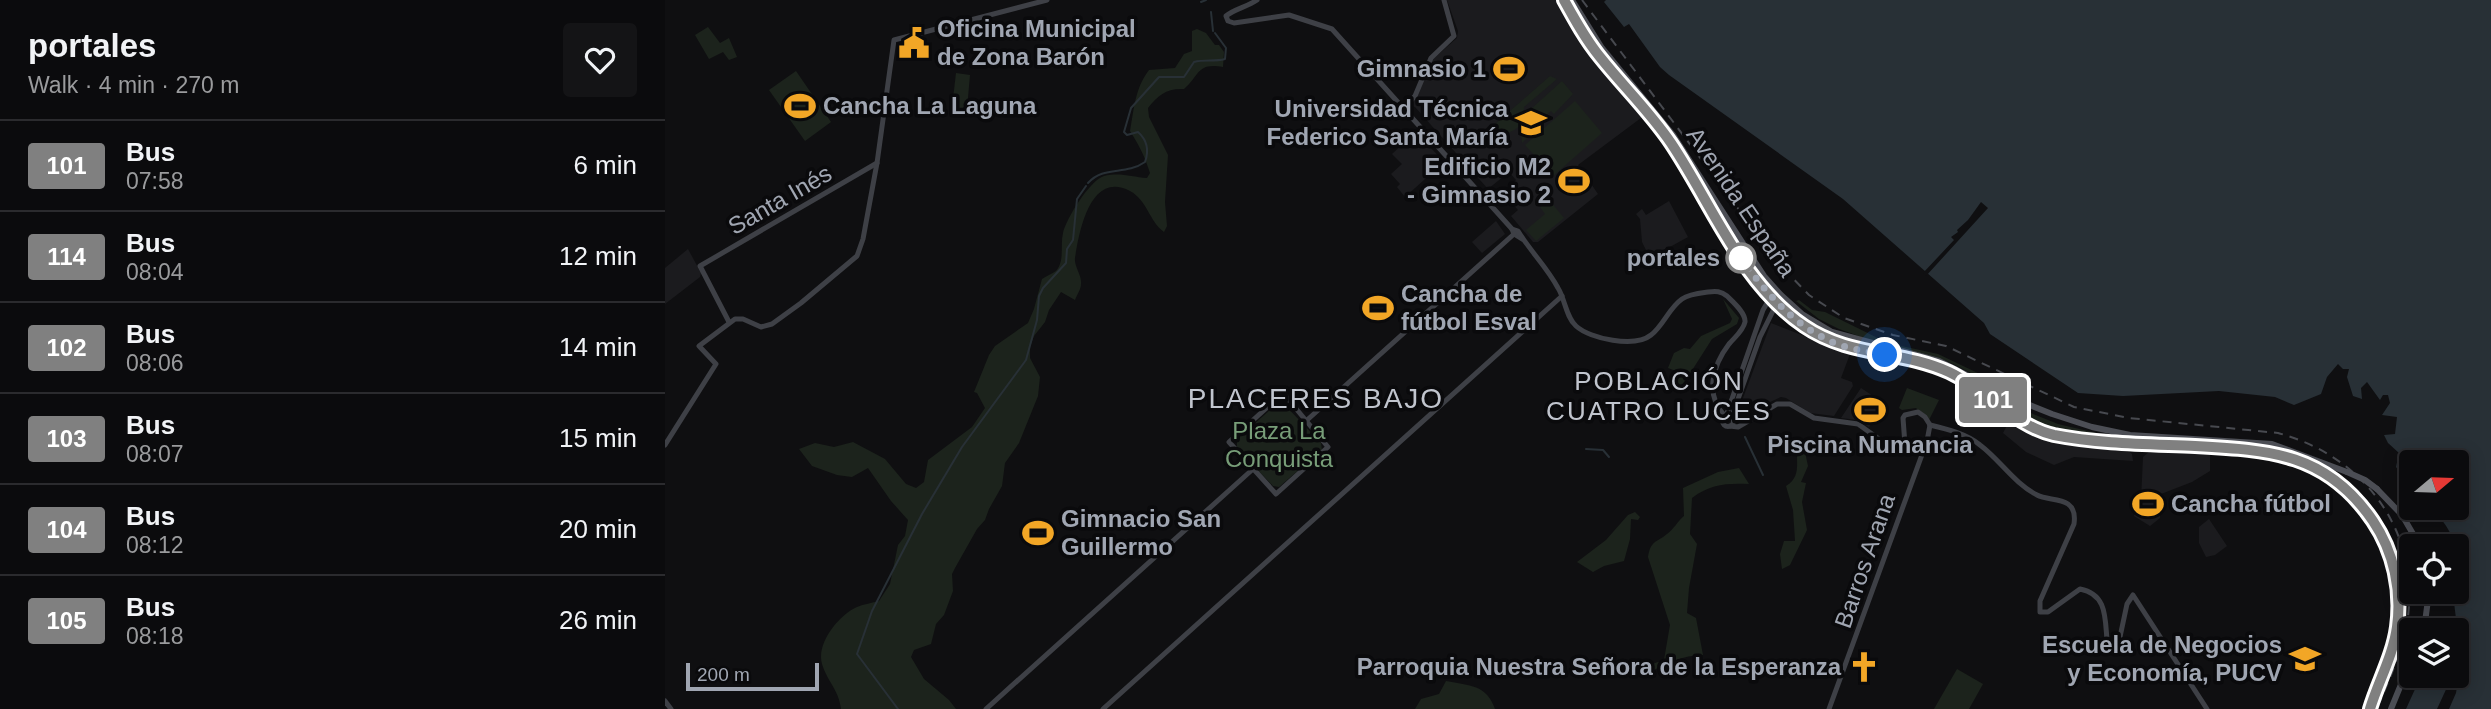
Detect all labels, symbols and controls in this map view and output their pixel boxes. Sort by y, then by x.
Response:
place label: Oficina Municipal de Zona Barón [937,15,1136,70]
button: heart [563,23,637,97]
public building icon: Oficina Municipal de Zona Barón [897,26,931,60]
text: portales [28,27,156,64]
sports icon: Gimnasio 1 [1492,52,1526,86]
place label: Gimnasio 1 [1357,55,1486,82]
text: Walk · 4 min · 270 m [28,72,239,98]
sports icon: Cancha La Laguna [783,89,817,123]
place label: Cancha La Laguna [823,92,1037,119]
place label: Universidad Técnica Federico Santa María [1267,95,1509,150]
school or university icon: Universidad Técnica Federico Santa María [1514,106,1548,140]
street label: Avenida España [1681,122,1802,282]
text: Bus [126,137,175,167]
text: 6 min [573,150,637,180]
text: 101 [46,152,87,179]
place label: Edificio M2 - Gimnasio 2 [1407,153,1551,208]
street label: Santa Inés [723,159,836,240]
sports icon: Edificio M2 - Gimnasio 2 [1557,164,1591,198]
text: 07:58 [126,168,184,194]
text: Bus [126,228,175,258]
text: 12 min [559,241,637,271]
text: 114 [47,243,86,270]
marker: portales [1726,243,1756,273]
place label: portales [1627,244,1720,271]
text: 08:04 [126,259,184,285]
place label: Cancha de fútbol Esval [1401,280,1537,335]
sports icon: Cancha de fútbol Esval [1361,291,1395,325]
text: Bus [126,319,175,349]
text: 14 min [559,332,637,362]
text: 102 [46,334,87,361]
your location [1867,337,1902,372]
text: 08:06 [126,350,184,376]
district label: POBLACIÓN CUATRO LUCES [1546,366,1772,426]
line badge: 101 [1953,377,2033,423]
district label: PLACERES BAJO [1188,383,1444,414]
text: 101 [1973,386,2013,413]
sports icon: Piscina Numancia [1853,393,1887,427]
text: Bus [126,410,175,440]
park label: Plaza La Conquista [1225,417,1334,472]
text: 15 min [559,423,637,453]
text: 103 [46,425,87,452]
place label: Piscina Numancia [1767,431,1973,458]
text: 08:07 [126,441,184,467]
north arrow [2399,450,2469,520]
map controls [2399,450,2469,688]
sports icon: Cancha fútbol [2131,487,2165,521]
street label: Barros Arana [1829,490,1900,631]
place label: Cancha fútbol [2171,490,2331,517]
text: Bus [126,501,175,531]
place label: Gimnacio San Guillermo [1061,505,1221,560]
text: 20 min [559,514,637,544]
text: 104 [46,516,87,543]
sports icon: Gimnacio San Guillermo [1021,516,1055,550]
text: 08:12 [126,532,184,558]
button: locate [2399,534,2469,604]
text: Bus [126,592,175,622]
text: 26 min [559,605,637,635]
text: 105 [46,607,87,634]
button: layers [2399,618,2469,688]
text: 08:18 [126,623,184,649]
place label: Escuela de Negocios y Economía, PUCV [2042,631,2282,686]
school or university icon: Escuela de Negocios y Economía, PUCV [2288,642,2322,676]
church icon: Parroquia Nuestra Señora de la Esperanza [1847,650,1881,684]
place label: Parroquia Nuestra Señora de la Esperanza [1357,653,1842,680]
scale bar [686,660,819,692]
text: 200 m [697,664,750,685]

